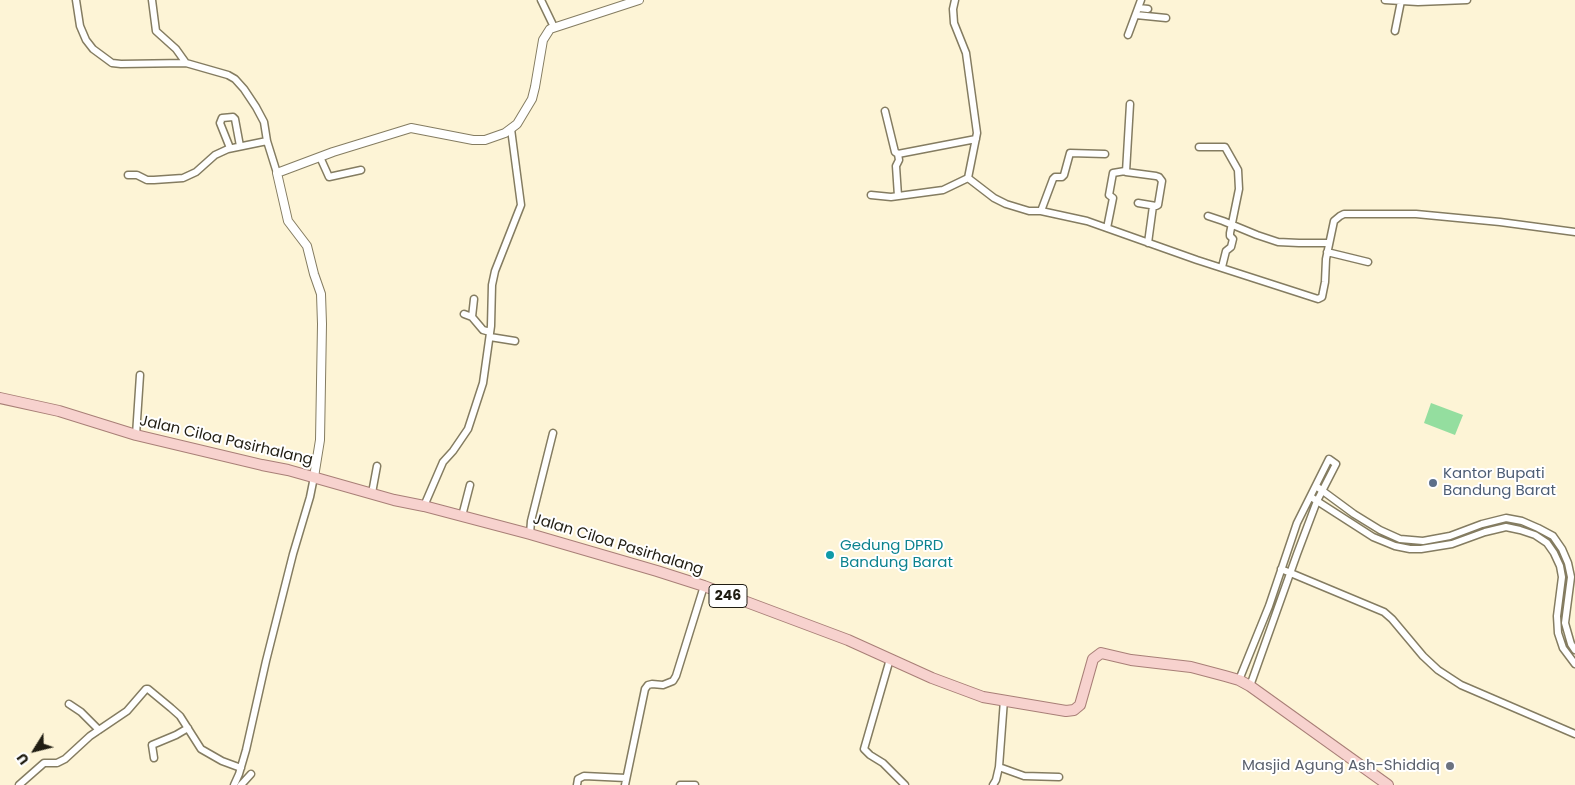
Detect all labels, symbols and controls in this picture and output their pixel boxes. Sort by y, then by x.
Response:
street label: Jalan Ciloa Pasirhalang [138,412,314,470]
place label: Kantor Bupati Bandung Barat [1443,465,1556,500]
marker: Kantor Bupati Bandung Barat [1427,477,1439,489]
street label: Jalan Ciloa Pasirhalang [531,510,705,580]
place label: Gedung DPRD Bandung Barat [840,537,953,572]
marker: Gedung DPRD Bandung Barat [824,549,836,561]
road number: 246 [709,584,747,608]
north arrow [10,725,60,775]
text: U [12,749,34,769]
place label: Masjid Agung Ash-Shiddiq [1242,757,1440,775]
marker: Masjid Agung Ash-Shiddiq [1444,760,1456,772]

